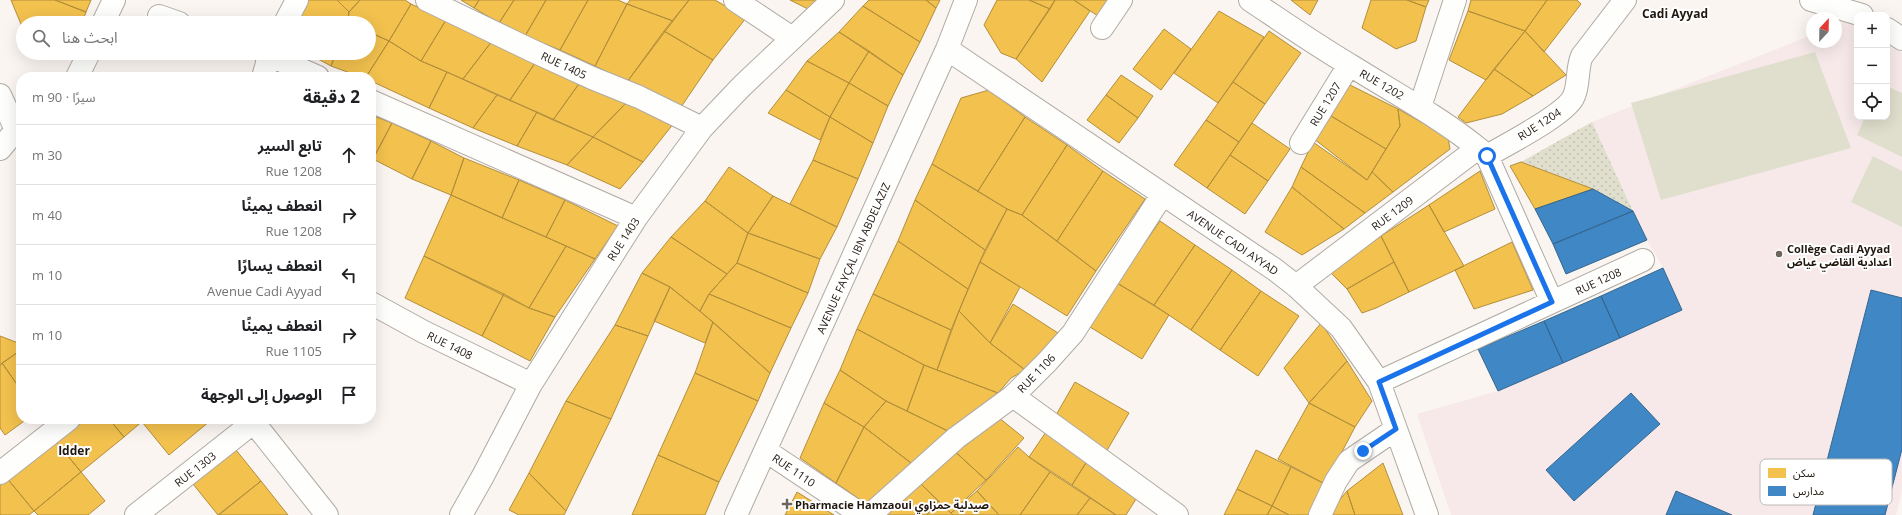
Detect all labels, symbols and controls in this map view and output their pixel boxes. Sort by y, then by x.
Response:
district label: Cadi Ayyad [1642,5,1708,22]
north arrow [1806,12,1842,48]
map controls [1854,12,1890,120]
button: + [1854,12,1890,48]
search box [16,16,376,60]
icon: search [30,27,52,49]
text: ابحث هنا [62,27,118,47]
street label: RUE 1405 [539,48,589,82]
button: − [1854,48,1890,84]
street label: RUE 1202 [1357,65,1407,103]
street label: RUE 1207 [1306,79,1344,129]
button: locate [1854,84,1890,120]
text: 2 دقيقة [303,85,360,108]
text: سيرًا · 90 m [32,88,95,106]
street label: RUE 1204 [1514,104,1564,144]
text: تابع السير [258,135,322,155]
icon: ahead [338,144,360,166]
text: 30 m [32,146,62,164]
route start [1478,147,1496,165]
text: Rue 1208 [266,162,322,180]
street label: AVENUE FAYÇAL IBN ABDELAZIZ [813,180,893,336]
street label: RUE 1209 [1368,192,1416,234]
text: انعطف يمينًا [241,195,322,215]
icon: right [338,204,360,226]
text: 40 m [32,206,62,224]
street label: AVENUE CADI AYYAD [1184,206,1282,278]
street label: RUE 1403 [603,214,643,264]
text: Rue 1208 [266,222,322,240]
place label: Collège Cadi Ayyad اعدادية القاضي عياض [1787,241,1892,271]
marker: Collège Cadi Ayyad اعدادية القاضي عياض [1774,249,1784,259]
text: انعطف يسارًا [238,255,322,275]
icon: left [338,264,360,286]
street label: RUE 1208 [1573,264,1623,298]
text: 10 m [32,266,62,284]
text: Avenue Cadi Ayyad [207,282,322,300]
text: انعطف يمينًا [241,315,322,335]
icon: right [338,324,360,346]
text: 10 m [32,326,62,344]
street label: RUE 1408 [425,328,475,362]
text: Rue 1105 [266,342,322,360]
street label: RUE 1106 [1014,350,1058,396]
text: الوصول إلى الوجهة [201,384,322,404]
icon: arrive [338,384,360,406]
district label: Idder [58,442,90,459]
route end [1354,442,1372,460]
street label: RUE 1303 [171,448,219,490]
street label: RUE 1110 [770,450,818,490]
legend [1760,459,1892,505]
text: سكن [1793,465,1816,480]
text: مدارس [1793,483,1824,498]
place label: Pharmacie Hamzaoui صيدلية حمزاوي [795,497,989,514]
marker: Pharmacie Hamzaoui صيدلية حمزاوي [782,499,792,509]

